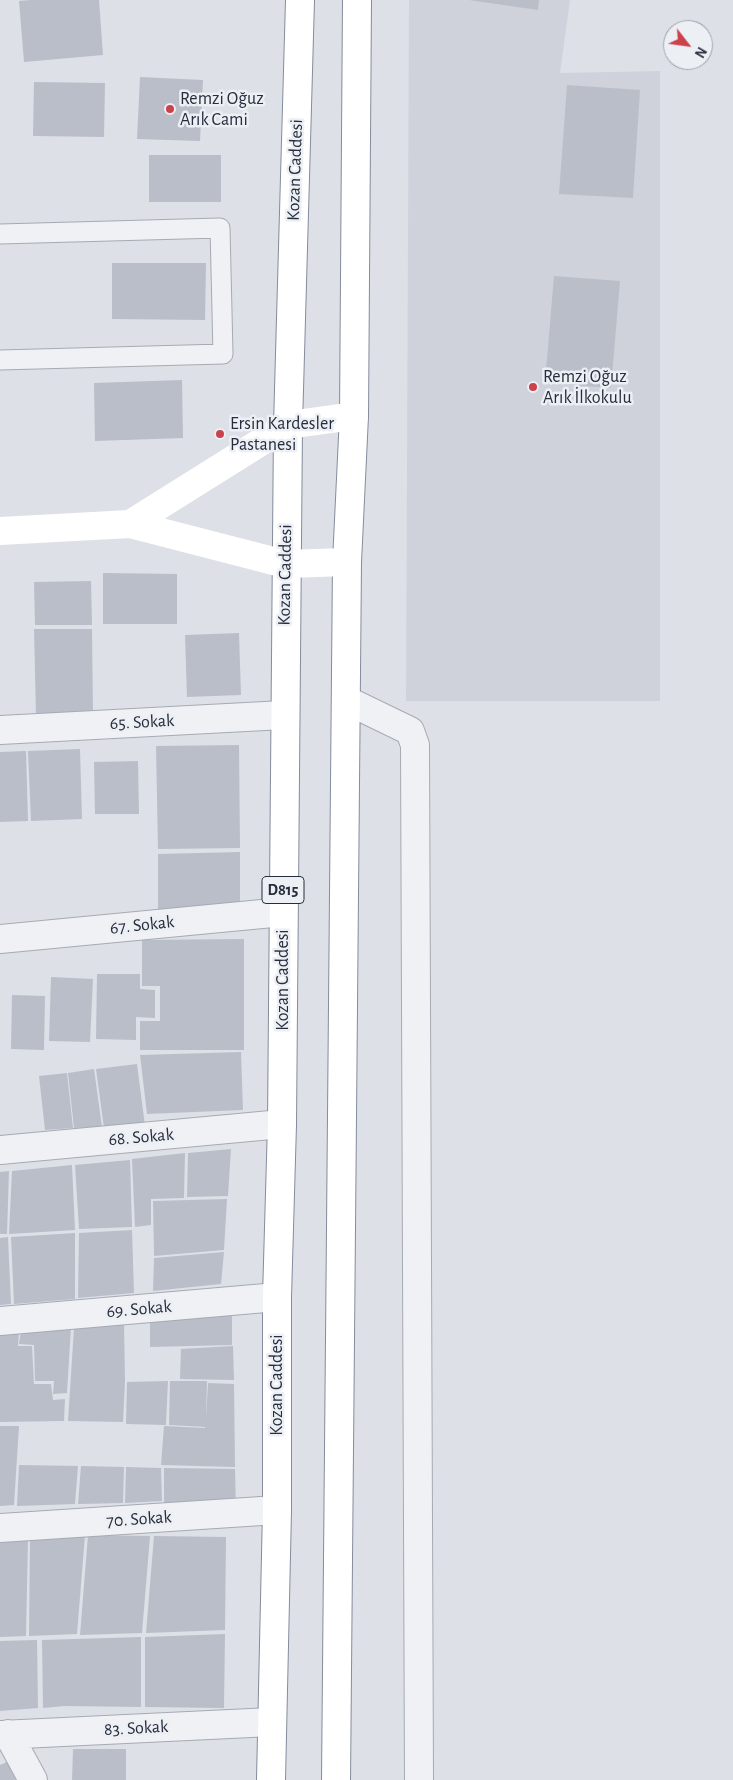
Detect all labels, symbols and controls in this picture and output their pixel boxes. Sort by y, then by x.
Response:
north arrow [663,20,713,70]
text: N [692,44,709,60]
place label: Remzi Oğuz Arık Cami [180,88,264,130]
marker: Remzi Oğuz Arık Cami [164,103,176,115]
street label: Kozan Caddesi [282,119,308,221]
place label: Remzi Oğuz Arık İlkokulu [543,366,632,408]
marker: Remzi Oğuz Arık İlkokulu [527,381,539,393]
place label: Ersin Kardesler Pastanesi [230,413,334,456]
marker: Ersin Kardesler Pastanesi [214,428,226,440]
street label: Kozan Caddesi [273,524,297,626]
street label: 65. Sokak [109,710,175,734]
road number: D815 [262,876,304,904]
street label: 67. Sokak [109,911,175,939]
street label: Kozan Caddesi [272,929,294,1031]
street label: 68. Sokak [107,1123,175,1151]
street label: 69. Sokak [106,1295,172,1323]
street label: Kozan Caddesi [266,1334,288,1436]
street label: 70. Sokak [106,1506,172,1532]
street label: 83. Sokak [103,1716,169,1740]

